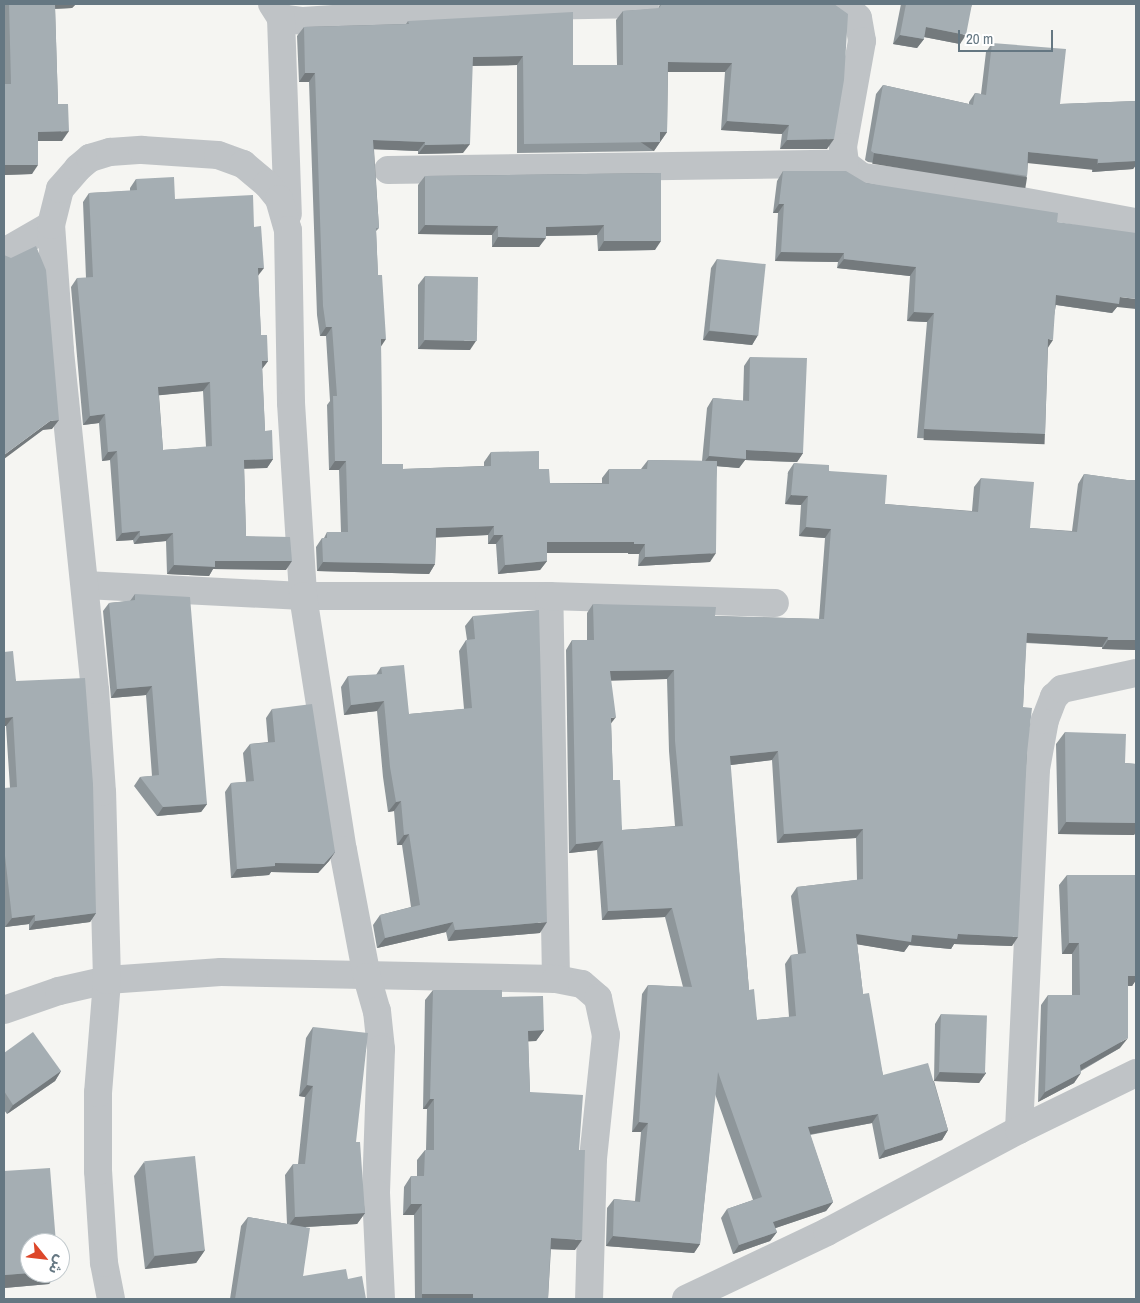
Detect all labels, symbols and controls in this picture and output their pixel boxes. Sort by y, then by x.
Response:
scale bar [960,20,1055,52]
text: 20 m [966,28,993,49]
north arrow [20,1233,70,1283]
text: ش [45,1252,70,1278]

